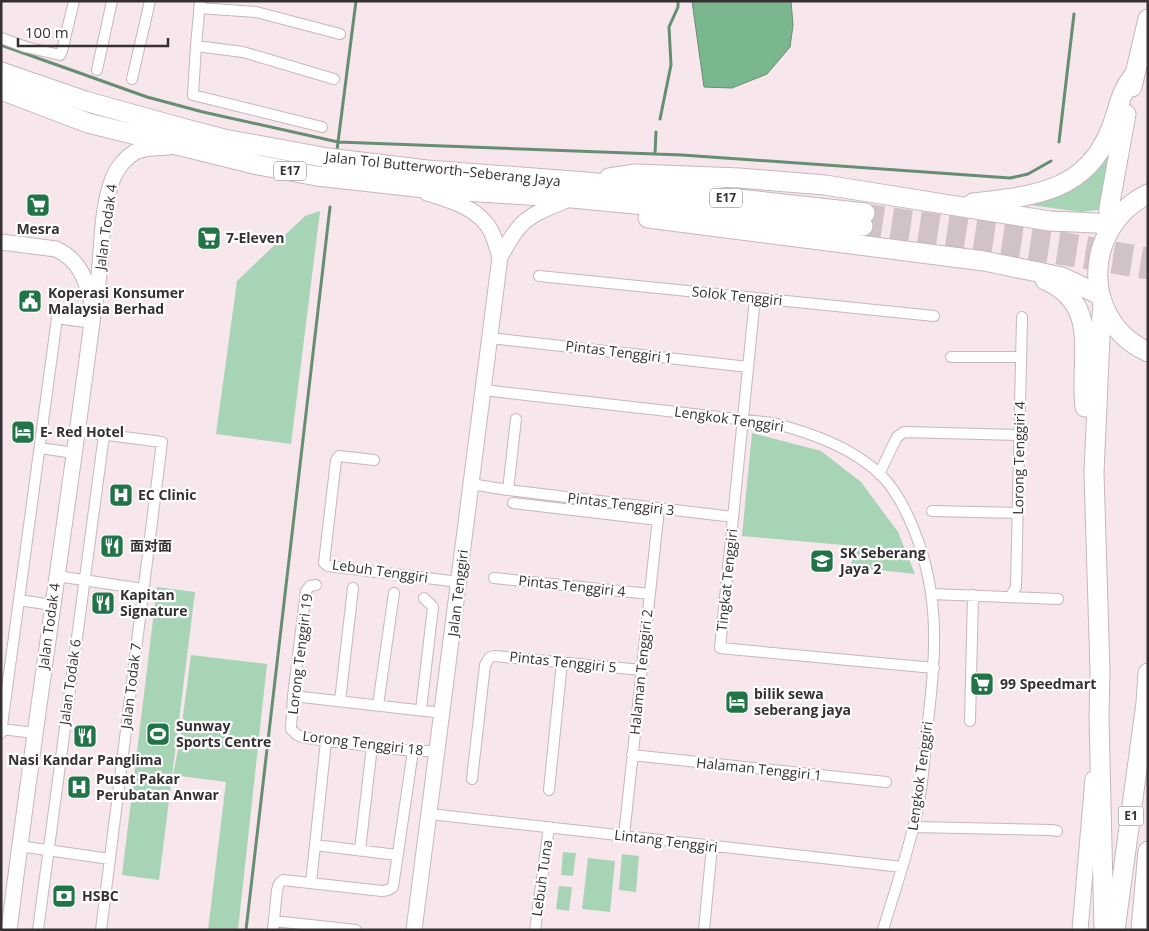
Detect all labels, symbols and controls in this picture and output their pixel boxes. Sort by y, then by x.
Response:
scale bar [18,15,168,47]
text: 100 m [25,22,69,42]
street label: Jalan Tol Butterworth–Seberang Jaya [322,146,562,190]
road number: E17 [274,162,306,180]
street label: Jalan Todak 4 [90,183,121,273]
road number: E17 [710,188,742,208]
supermarket icon: Mesra [25,192,51,218]
place label: Mesra [16,219,60,238]
supermarket icon: 7-Eleven [196,225,222,251]
place label: 7-Eleven [226,228,284,247]
street label: Solok Tenggiri [691,281,783,310]
place label: Koperasi Konsumer Malaysia Berhad [48,283,185,318]
public building icon: Koperasi Konsumer Malaysia Berhad [17,288,43,314]
street label: Pintas Tenggiri 1 [565,336,674,367]
street label: Lengkok Tenggiri [673,401,785,436]
street label: Lorong Tenggiri 4 [1008,401,1029,515]
hotel icon: E- Red Hotel [10,419,36,445]
place label: E- Red Hotel [40,422,124,441]
hospital icon: EC Clinic [108,482,134,508]
place label: EC Clinic [138,485,197,504]
street label: Pintas Tenggiri 3 [567,488,676,519]
street label: Tingkat Tenggiri [712,528,741,632]
restaurant icon: 面对面 [99,533,125,559]
place label: 面对面 [130,536,172,555]
place label: SK Seberang Jaya 2 [838,543,926,578]
street label: Jalan Tenggiri [443,548,472,639]
school or university icon: SK Seberang Jaya 2 [809,548,835,574]
street label: Lebuh Tenggiri [331,554,429,587]
street label: Pintas Tenggiri 4 [518,570,626,601]
street label: Jalan Todak 4 [33,582,64,672]
place label: Kapitan Signature [120,585,187,620]
restaurant icon: Kapitan Signature [90,590,116,616]
street label: Lorong Tenggiri 19 [283,592,316,715]
street label: Halaman Tenggiri 2 [624,608,657,736]
street label: Jalan Todak 6 [54,638,85,728]
street label: Jalan Todak 7 [116,642,145,732]
street label: Pintas Tenggiri 5 [509,646,617,677]
supermarket icon: 99 Speedmart [969,671,995,697]
place label: 99 Speedmart [1000,674,1096,693]
place label: bilik sewa seberang jaya [754,684,851,719]
hotel icon: bilik sewa seberang jaya [724,689,750,715]
place label: Sunway Sports Centre [176,716,271,751]
street label: Lengkok Tenggiri [902,720,937,832]
sports icon: Sunway Sports Centre [145,721,171,747]
restaurant icon: Nasi Kandar Panglima [72,723,98,749]
street label: Lorong Tenggiri 18 [302,726,425,759]
place label: Nasi Kandar Panglima [8,750,162,769]
street label: Halaman Tenggiri 1 [695,752,823,785]
place label: Pusat Pakar Perubatan Anwar [96,769,220,804]
hospital icon: Pusat Pakar Perubatan Anwar [66,774,92,800]
road number: E1 [1118,806,1144,826]
street label: Lintang Tenggiri [613,825,719,856]
street label: Lebuh Tuna [527,838,556,917]
bank icon: HSBC [51,883,77,909]
place label: HSBC [82,886,119,905]

